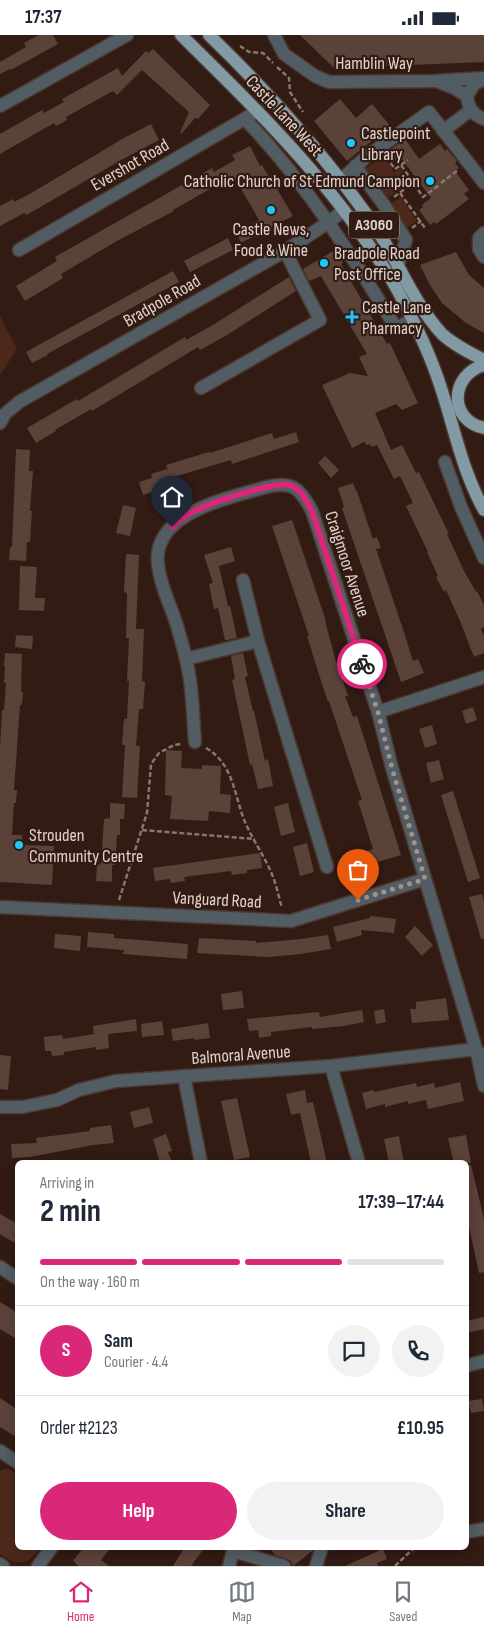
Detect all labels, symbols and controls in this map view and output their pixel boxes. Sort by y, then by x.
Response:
text: 17:37 [25,6,62,29]
street label: Hamblin Way [335,53,413,74]
street label: Castle Lane West [241,71,327,161]
place label: Castlepoint Library [361,123,431,165]
street label: Evershot Road [87,134,173,196]
marker: Castlepoint Library [345,137,357,149]
place label: Catholic Church of St Edmund Campion [184,171,420,192]
marker: Catholic Church of St Edmund Campion [424,175,436,187]
marker: Castle News, Food & Wine [265,204,277,216]
road number: A3060 [349,211,399,239]
place label: Castle News, Food & Wine [232,219,310,261]
place label: Bradpole Road Post Office [334,243,420,285]
marker: Bradpole Road Post Office [318,257,330,269]
street label: Bradpole Road [120,270,204,332]
place label: Castle Lane Pharmacy [362,297,431,339]
marker: Castle Lane Pharmacy [346,311,358,323]
pin [151,476,193,527]
icon: home [158,483,186,511]
street label: Craigmoor Avenue [320,509,374,619]
courier [337,639,387,689]
icon: bike [348,650,376,678]
place label: Strouden Community Centre [29,825,143,867]
marker: Strouden Community Centre [13,839,25,851]
pin [337,849,379,900]
icon: bag [344,856,372,884]
street label: Vanguard Road [172,887,262,913]
street label: Balmoral Avenue [191,1041,291,1069]
text: Arriving in [40,1174,94,1193]
text: 17:39–17:44 [358,1191,444,1214]
text: 2 min [40,1192,101,1231]
text: On the way · 160 m [40,1273,140,1292]
button: chat [328,1325,380,1377]
button: phone [392,1325,444,1377]
text: Sam [104,1330,133,1353]
text: S [62,1339,70,1362]
text: Courier · 4.4 [104,1353,168,1372]
text: Order #2123 [40,1417,118,1440]
text: £10.95 [397,1417,444,1440]
button: Help [40,1482,237,1540]
button: Share [247,1482,444,1540]
tab: Home [67,1578,95,1625]
tab: Map [228,1578,256,1625]
tab: Saved [389,1578,417,1625]

